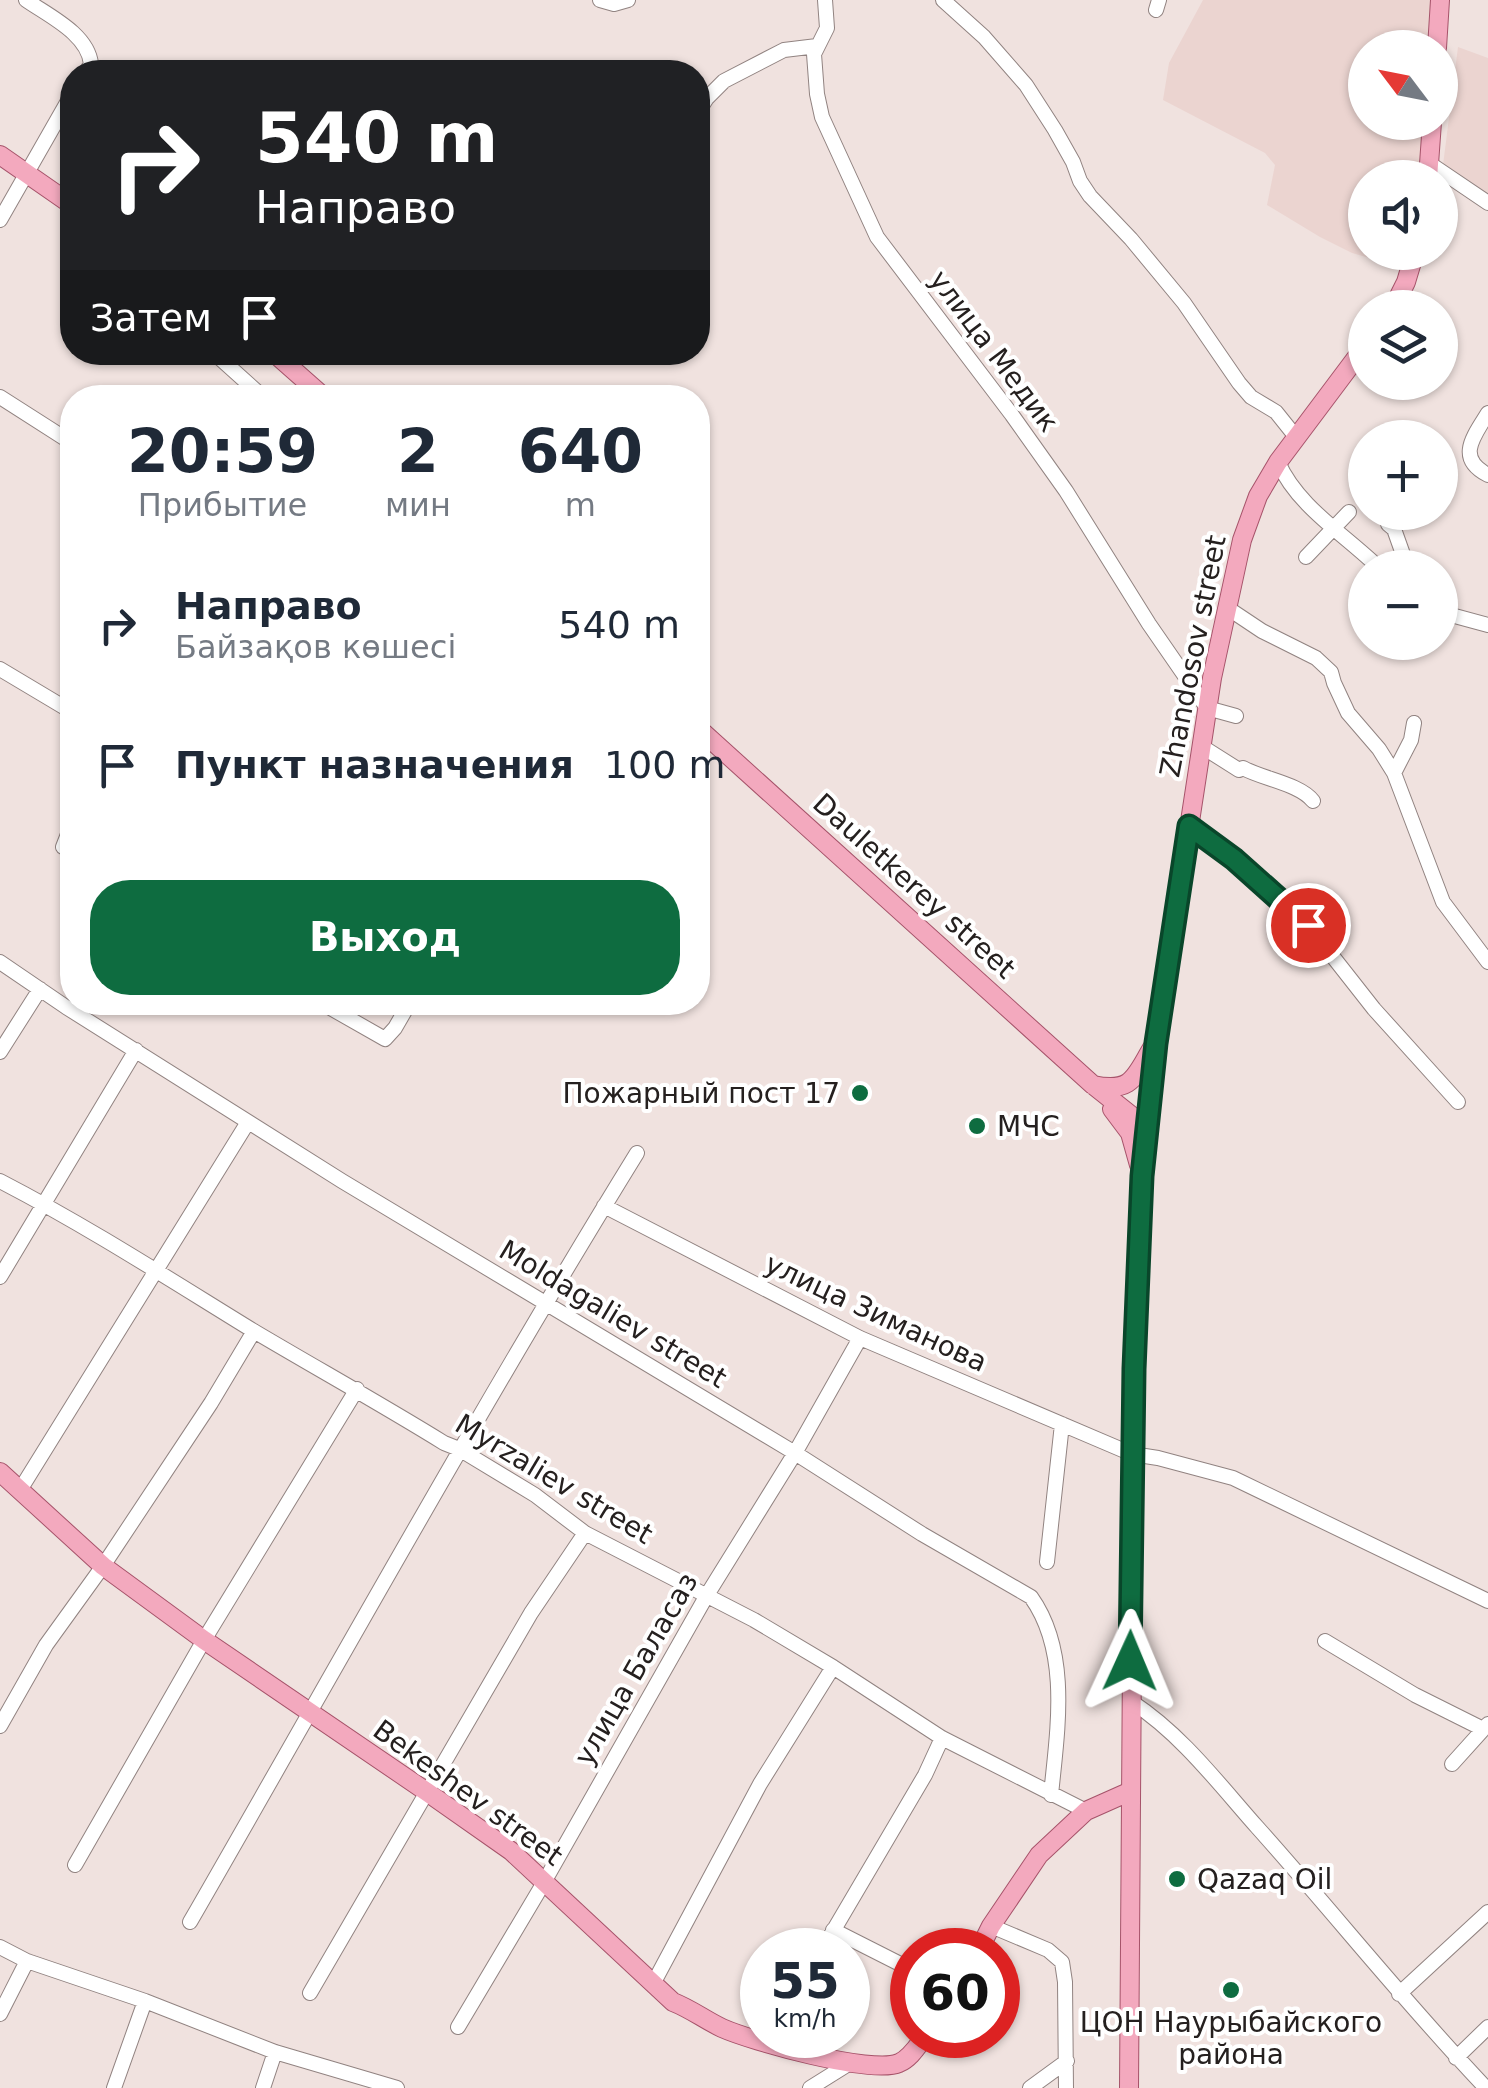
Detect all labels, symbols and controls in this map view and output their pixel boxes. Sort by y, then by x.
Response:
north arrow [1348,30,1458,140]
map controls [1348,30,1458,660]
text: 540 m [255,97,498,179]
icon: right [90,100,220,230]
button: sound [1348,160,1458,270]
text: Направо [255,181,456,234]
street label: улица Медик [923,264,1065,438]
icon: arrive [232,290,287,345]
button: layers [1348,290,1458,400]
text: Затем [90,296,212,340]
text: 20:59 [127,416,318,486]
text: 2 [397,416,439,486]
text: 640 [518,416,643,486]
button: + [1348,420,1458,530]
text: Прибытие [138,486,307,524]
text: мин [385,486,451,524]
text: m [565,486,596,524]
street label: Zhandosov street [1153,532,1233,780]
button: − [1348,550,1458,660]
text: Направо [175,584,362,628]
icon: right [90,598,145,653]
text: 540 m [558,603,680,647]
text: Байзақов көшесі [175,628,456,666]
icon: arrive [90,738,145,793]
text: Пункт назначения [175,743,574,787]
text: 100 m [604,743,726,787]
street label: Dauletkerey street [806,787,1022,985]
button: Выход [90,880,680,995]
pin [1266,883,1351,968]
icon: arrive [1281,898,1336,953]
place label: Пожарный пост 17 [562,1077,840,1110]
marker: Пожарный пост 17 [849,1082,871,1104]
place label: МЧС [997,1110,1060,1143]
marker: МЧС [966,1115,988,1137]
street label: Moldagaliev street [493,1233,733,1395]
street label: улица Зиманова [760,1247,992,1379]
street label: Myrzaliev street [449,1407,659,1551]
street label: улица Баласаз [568,1567,704,1771]
position arrow [1078,1609,1182,1713]
street label: Bekeshev street [367,1713,569,1873]
place label: Qazaq Oil [1197,1863,1332,1896]
marker: Qazaq Oil [1166,1868,1188,1890]
speed limit sign: 60 [890,1928,1020,2058]
text: 55 [770,1952,840,2010]
marker: ЦОН Наурыбайского района [1220,1979,1242,2001]
text: km/h [773,2004,837,2033]
place label: ЦОН Наурыбайского района [1080,2006,1382,2071]

